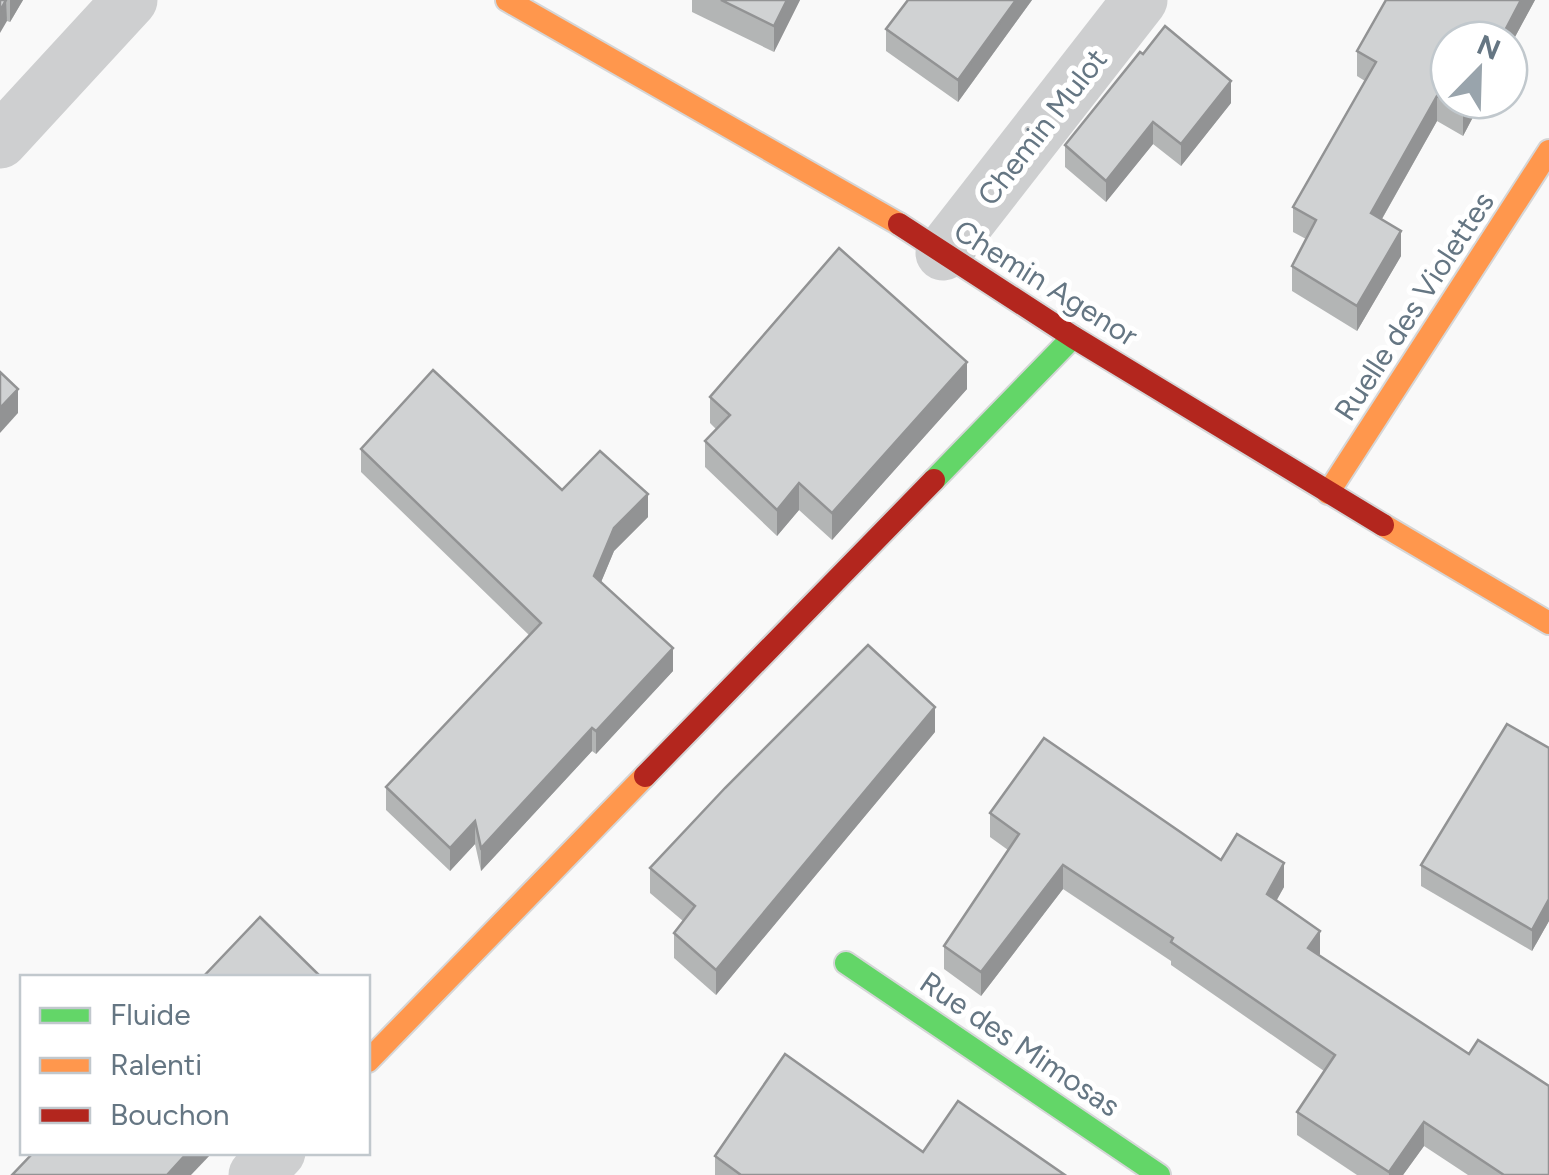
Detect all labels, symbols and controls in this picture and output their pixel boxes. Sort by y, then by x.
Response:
north arrow [1429,20,1529,120]
text: N [1472,27,1505,67]
street label: Chemin Mulot [969,41,1115,213]
street label: Ruelle des Violettes [1326,185,1502,427]
street label: Chemin Agenor [947,212,1145,354]
street label: Rue des Mimosas [913,963,1127,1125]
legend [20,975,370,1155]
text: Fluide [110,996,191,1033]
text: Ralenti [110,1046,202,1083]
text: Bouchon [110,1096,230,1133]

